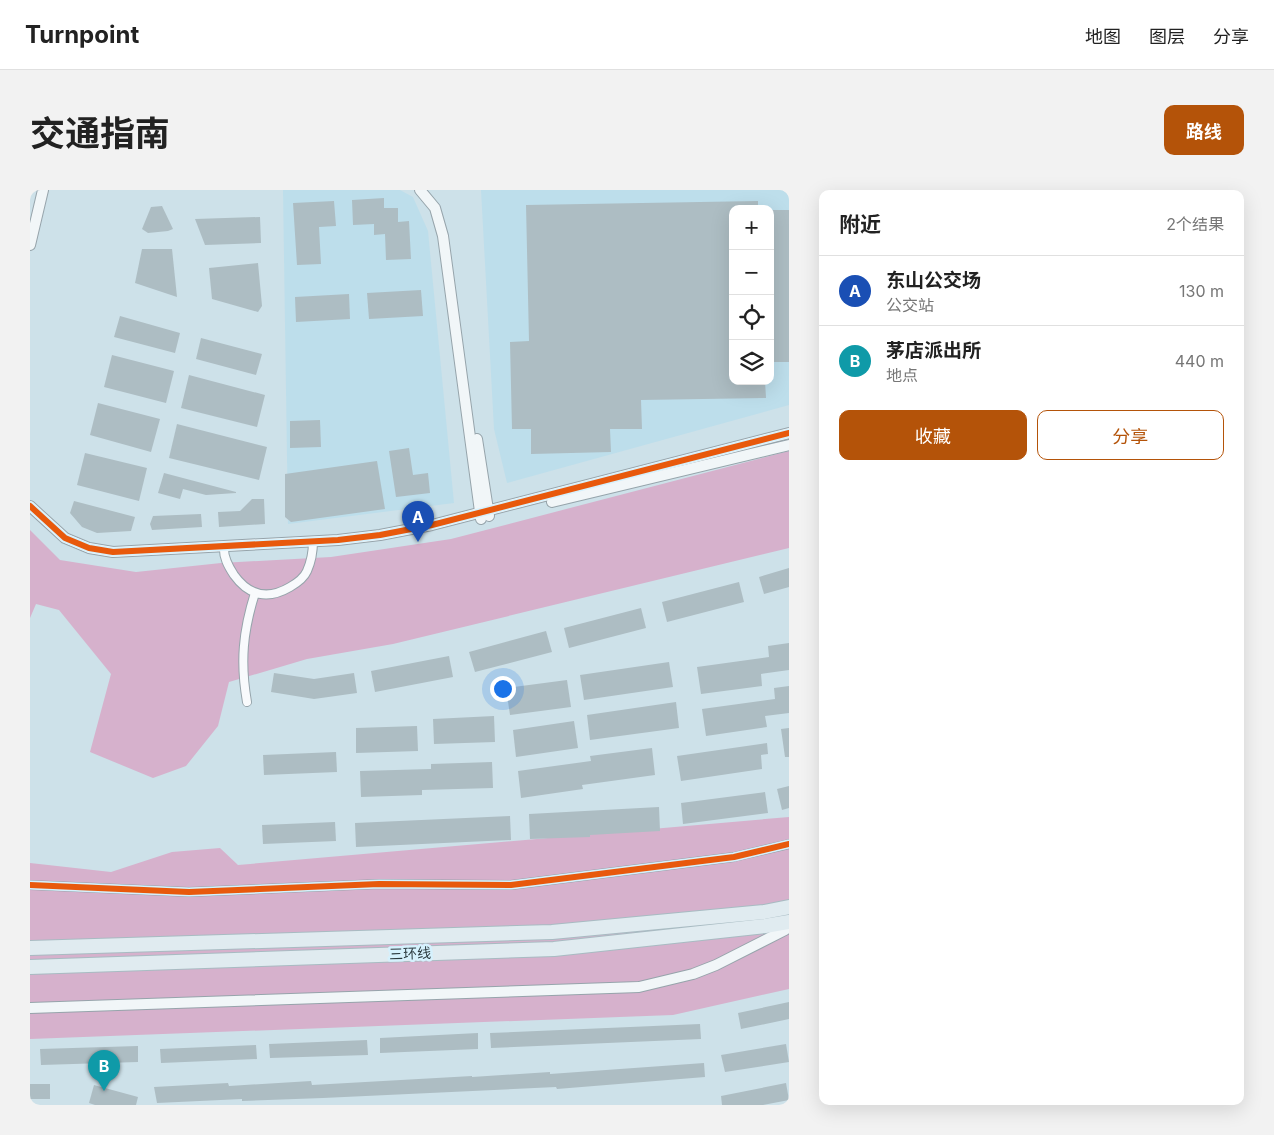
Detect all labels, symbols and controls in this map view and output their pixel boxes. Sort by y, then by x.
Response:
text: Turnpoint [25,20,139,49]
text: 地图 [1085,26,1121,47]
text: 图层 [1149,26,1185,47]
text: 分享 [1213,26,1249,47]
button: 路线 [1164,105,1244,155]
text: 交通指南 [30,112,170,154]
map controls [729,205,774,385]
button: + [729,205,774,250]
text: 附近 [839,212,881,237]
text: 2个结果 [1166,214,1224,234]
button: − [729,250,774,295]
text: 东山公交场 [886,269,981,292]
text: A [849,281,861,301]
text: 130 m [1179,281,1224,301]
button: locate [729,295,774,340]
text: 公交站 [886,295,934,315]
text: 茅店派出所 [886,339,981,362]
button: layers [729,340,774,385]
text: B [850,351,860,371]
text: 440 m [1175,351,1224,371]
text: 地点 [886,365,918,385]
button: 收藏 [839,410,1027,460]
button: 分享 [1037,410,1224,460]
pin: A [402,501,434,542]
your location [490,676,516,702]
street label: 三环线 [389,944,431,962]
pin: B [88,1050,120,1091]

